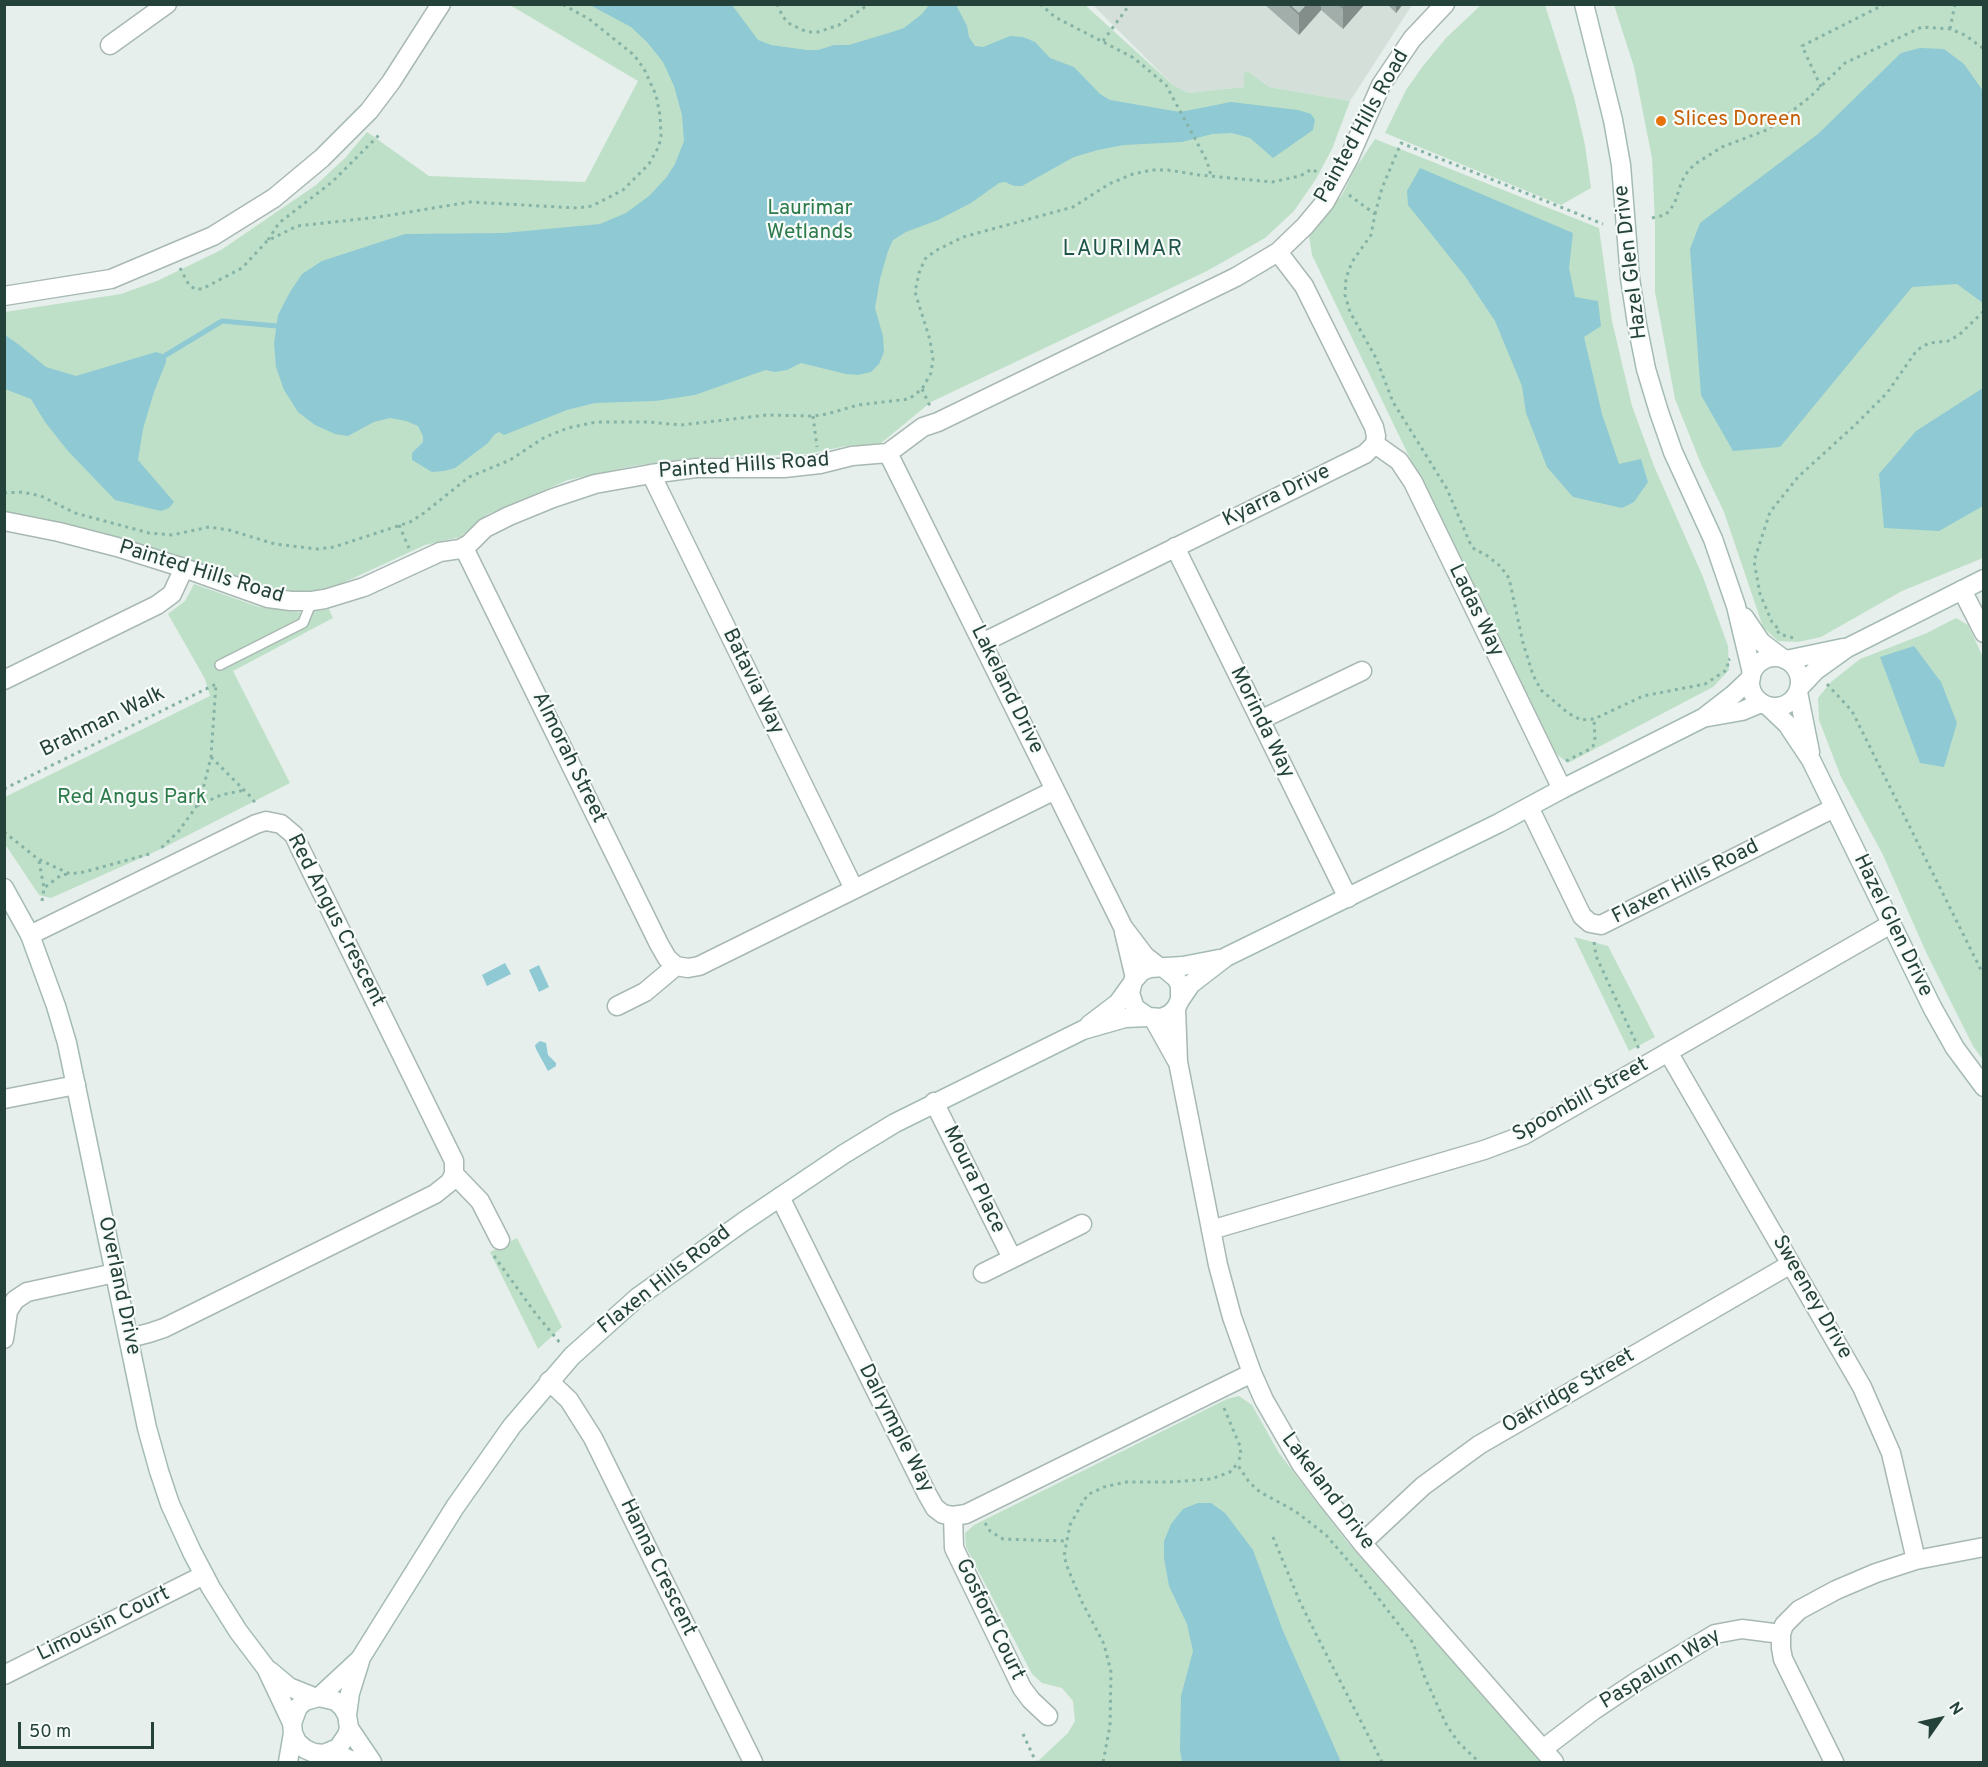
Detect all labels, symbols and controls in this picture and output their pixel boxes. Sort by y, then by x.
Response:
street label: Painted Hills Road [1310,46,1416,208]
place label: Slices Doreen [1673,108,1801,134]
marker: Slices Doreen [1654,114,1668,128]
street label: Hazel Glen Drive [1610,183,1654,341]
park label: Laurimar Wetlands [767,197,853,247]
district label: LAURIMAR [1062,238,1184,264]
street label: Painted Hills Road [658,448,830,486]
street label: Kyarra Drive [1219,460,1335,534]
street label: Painted Hills Road [115,536,287,610]
street label: Ladas Way [1442,561,1508,661]
street label: Lakeland Drive [964,622,1048,758]
street label: Batavia Way [716,625,788,739]
street label: Morinda Way [1223,663,1299,783]
street label: Brahman Walk [37,682,169,764]
street label: Almorah Street [525,688,611,828]
park label: Red Angus Park [57,786,207,812]
street label: Red Angus Crescent [281,831,389,1011]
street label: Flaxen Hills Road [1608,835,1764,931]
street label: Hazel Glen Drive [1847,851,1937,1001]
street label: Spoonbill Street [1509,1053,1653,1149]
street label: Moura Place [936,1122,1010,1238]
street label: Overland Drive [91,1215,145,1357]
street label: Flaxen Hills Road [594,1221,736,1341]
street label: Sweeney Drive [1765,1232,1857,1364]
street label: Oakridge Street [1499,1344,1639,1440]
street label: Dalrymple Way [852,1360,938,1498]
street label: Lakeland Drive [1275,1428,1379,1556]
street label: Hanna Crescent [613,1496,701,1640]
street label: Gosford Court [949,1555,1029,1685]
street label: Limousin Court [34,1582,174,1668]
street label: Paspalum Way [1596,1624,1726,1716]
north arrow [1910,1689,1970,1749]
text: N [1943,1699,1966,1719]
scale bar [21,1710,158,1748]
text: 50 m [29,1721,71,1744]

